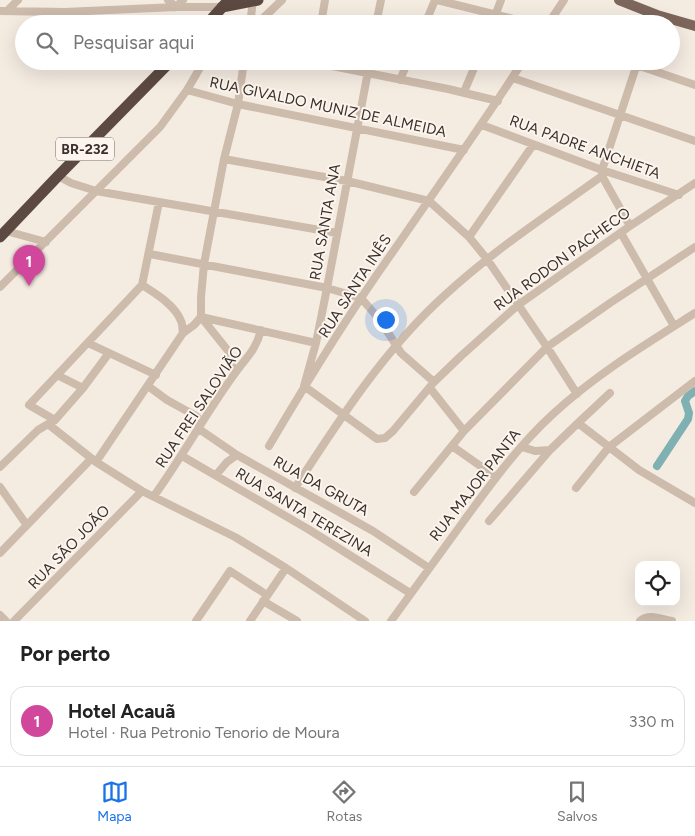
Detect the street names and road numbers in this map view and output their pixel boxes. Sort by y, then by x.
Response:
street label: RUA GIVALDO MUNIZ DE ALMEIDA [208,73,448,141]
street label: RUA PADRE ANCHIETA [507,111,663,183]
road number: BR-232 [56,138,114,160]
street label: RUA SANTA ANA [306,162,344,282]
street label: RUA RODON PACHECO [490,203,634,315]
street label: RUA SANTA INÊS [315,231,395,341]
street label: RUA FREI SALOVIÃO [152,343,246,471]
street label: RUA MAJOR PANTA [426,425,524,545]
street label: RUA DA GRUTA [270,452,372,520]
street label: RUA SANTA TEREZINA [232,464,376,560]
street label: RUA SÃO JOÃO [24,501,114,593]

